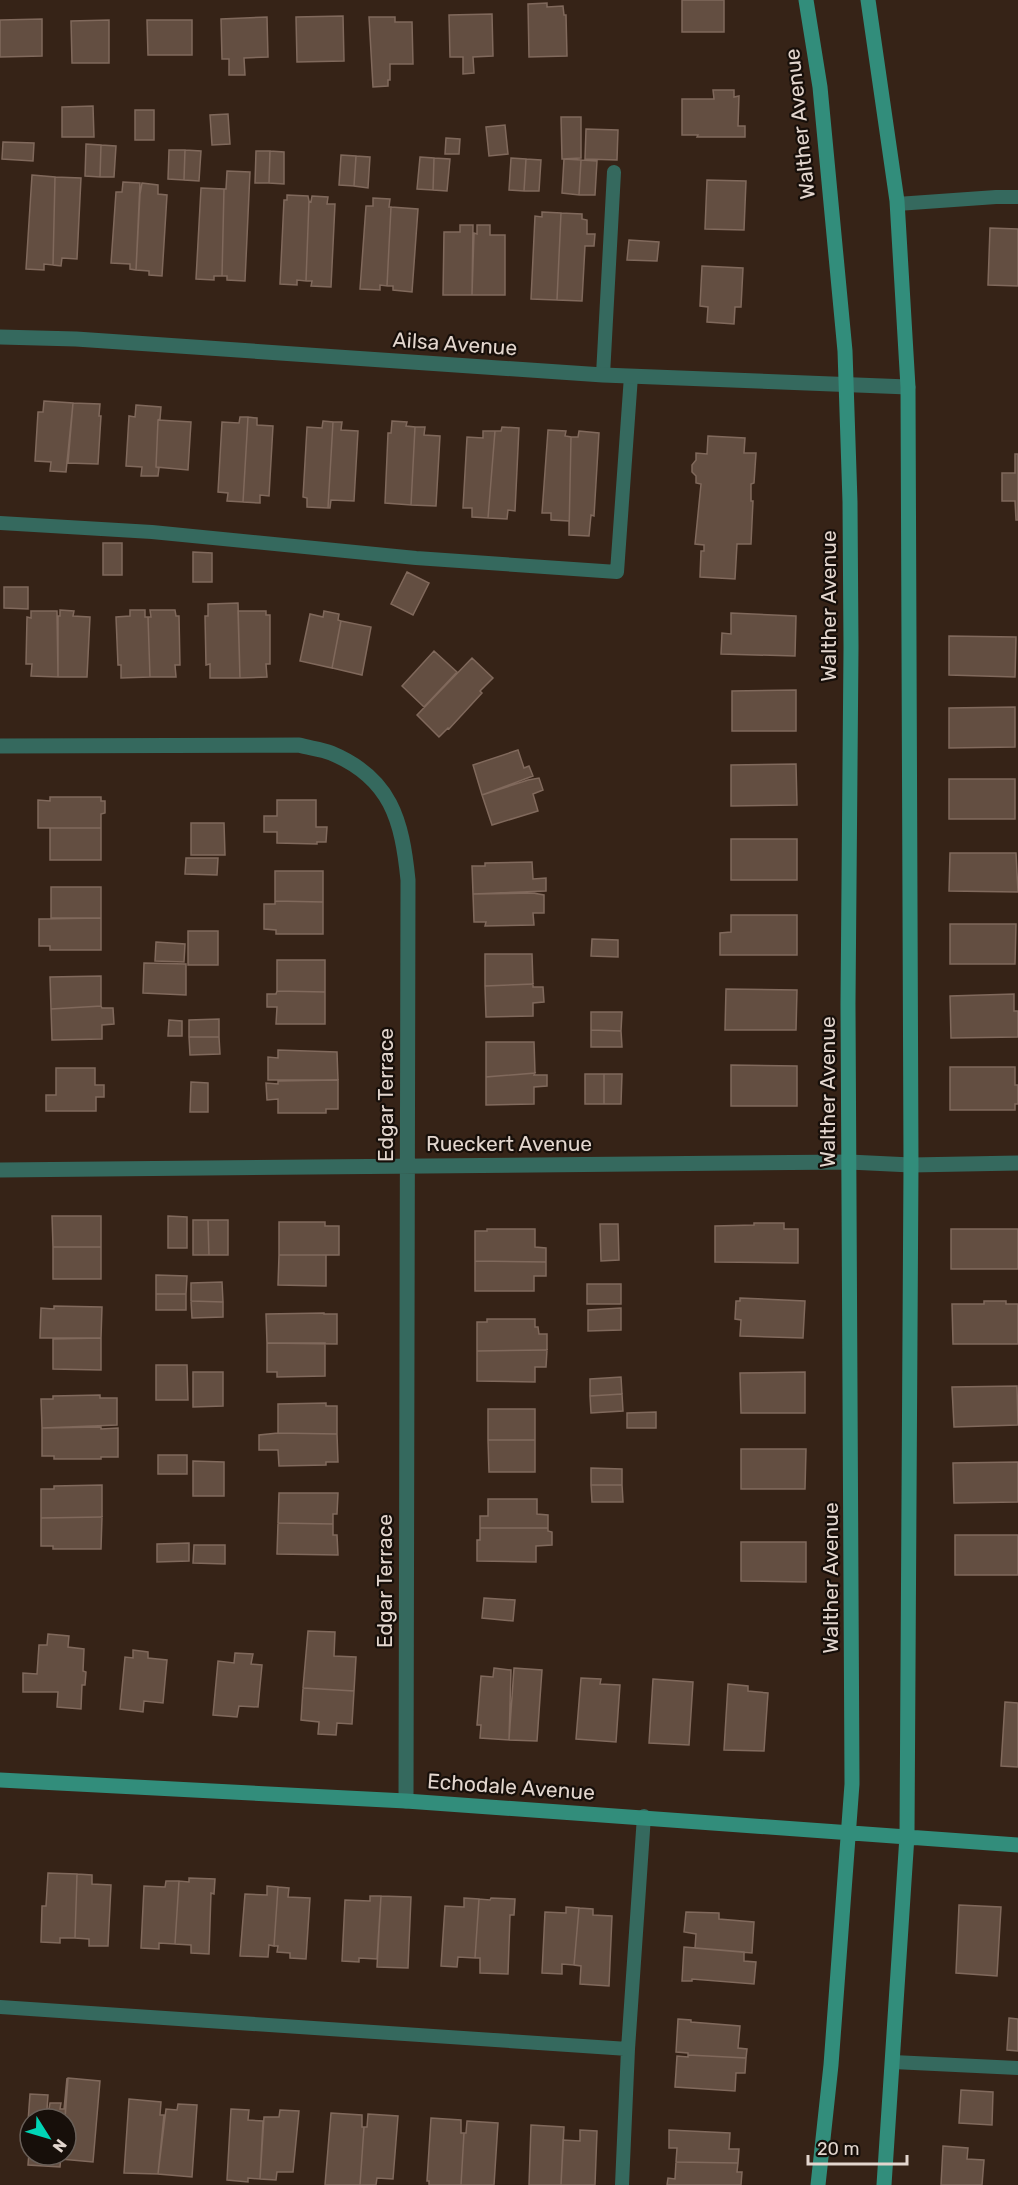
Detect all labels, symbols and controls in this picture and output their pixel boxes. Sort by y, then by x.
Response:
street label: Walther Avenue [779,47,820,201]
street label: Ailsa Avenue [392,327,518,360]
street label: Walther Avenue [816,530,841,682]
street label: Walther Avenue [815,1016,840,1168]
street label: Edgar Terrace [373,1028,398,1162]
street label: Rueckert Avenue [426,1131,592,1156]
street label: Walther Avenue [818,1502,843,1654]
street label: Edgar Terrace [372,1514,397,1648]
street label: Echodale Avenue [426,1768,596,1805]
north arrow [18,2107,78,2167]
scale bar [808,2128,907,2166]
text: N [49,2135,71,2156]
text: 20 m [817,2138,859,2160]

